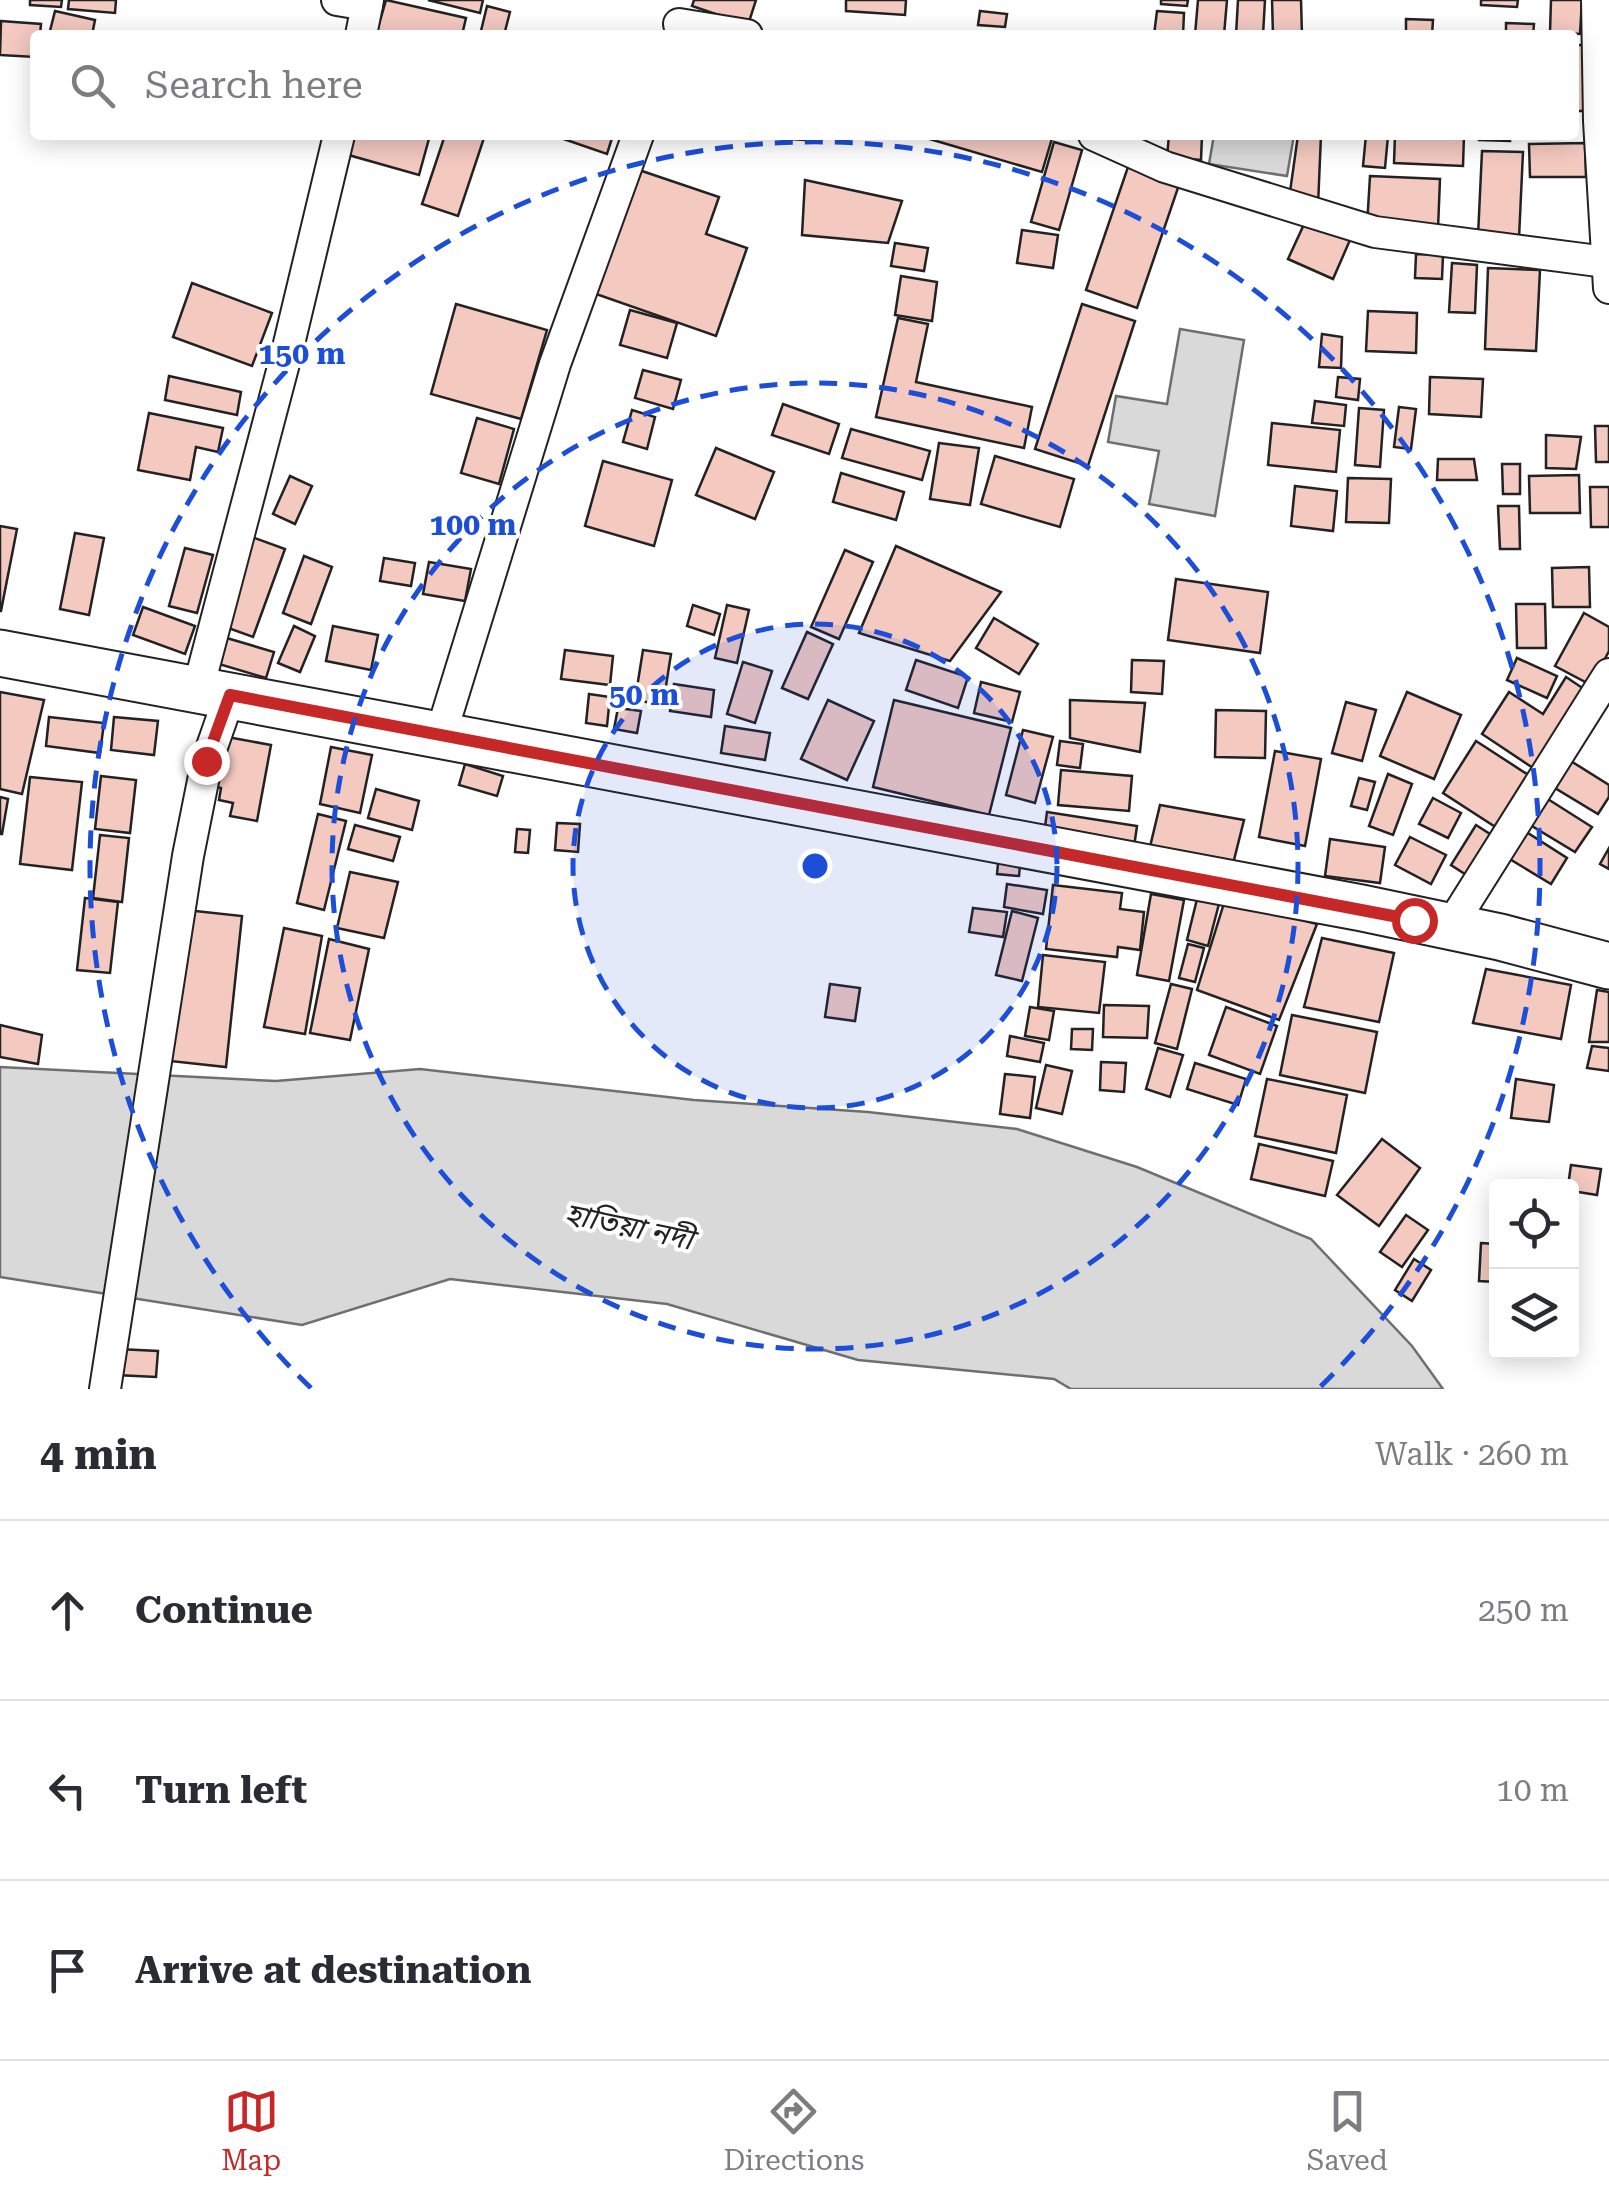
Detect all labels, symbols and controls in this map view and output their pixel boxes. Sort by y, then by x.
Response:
search box [30,30,1579,140]
icon: search [65,58,120,113]
text: Search here [145,63,363,107]
text: 150 m [259,336,346,371]
text: 100 m [430,507,517,542]
text: 50 m [609,677,679,712]
route end [184,739,230,785]
centre of rings [797,848,833,884]
route start [1392,898,1438,944]
map controls [1489,1179,1579,1359]
button: locate [1489,1179,1579,1269]
water label: হাতিয়া নদী [562,1195,701,1258]
button: layers [1489,1269,1579,1359]
text: 4 min [40,1430,157,1479]
text: Walk · 260 m [1375,1435,1569,1473]
icon: ahead [40,1583,95,1638]
text: Continue [135,1588,313,1632]
text: 250 m [1478,1591,1569,1629]
icon: left [40,1763,95,1818]
text: Turn left [135,1768,307,1812]
text: 10 m [1496,1771,1569,1809]
icon: arrive [40,1943,95,1998]
text: Arrive at destination [135,1948,531,1992]
tab: Map [221,2084,281,2177]
tab: Directions [723,2084,864,2177]
tab: Saved [1307,2084,1388,2177]

